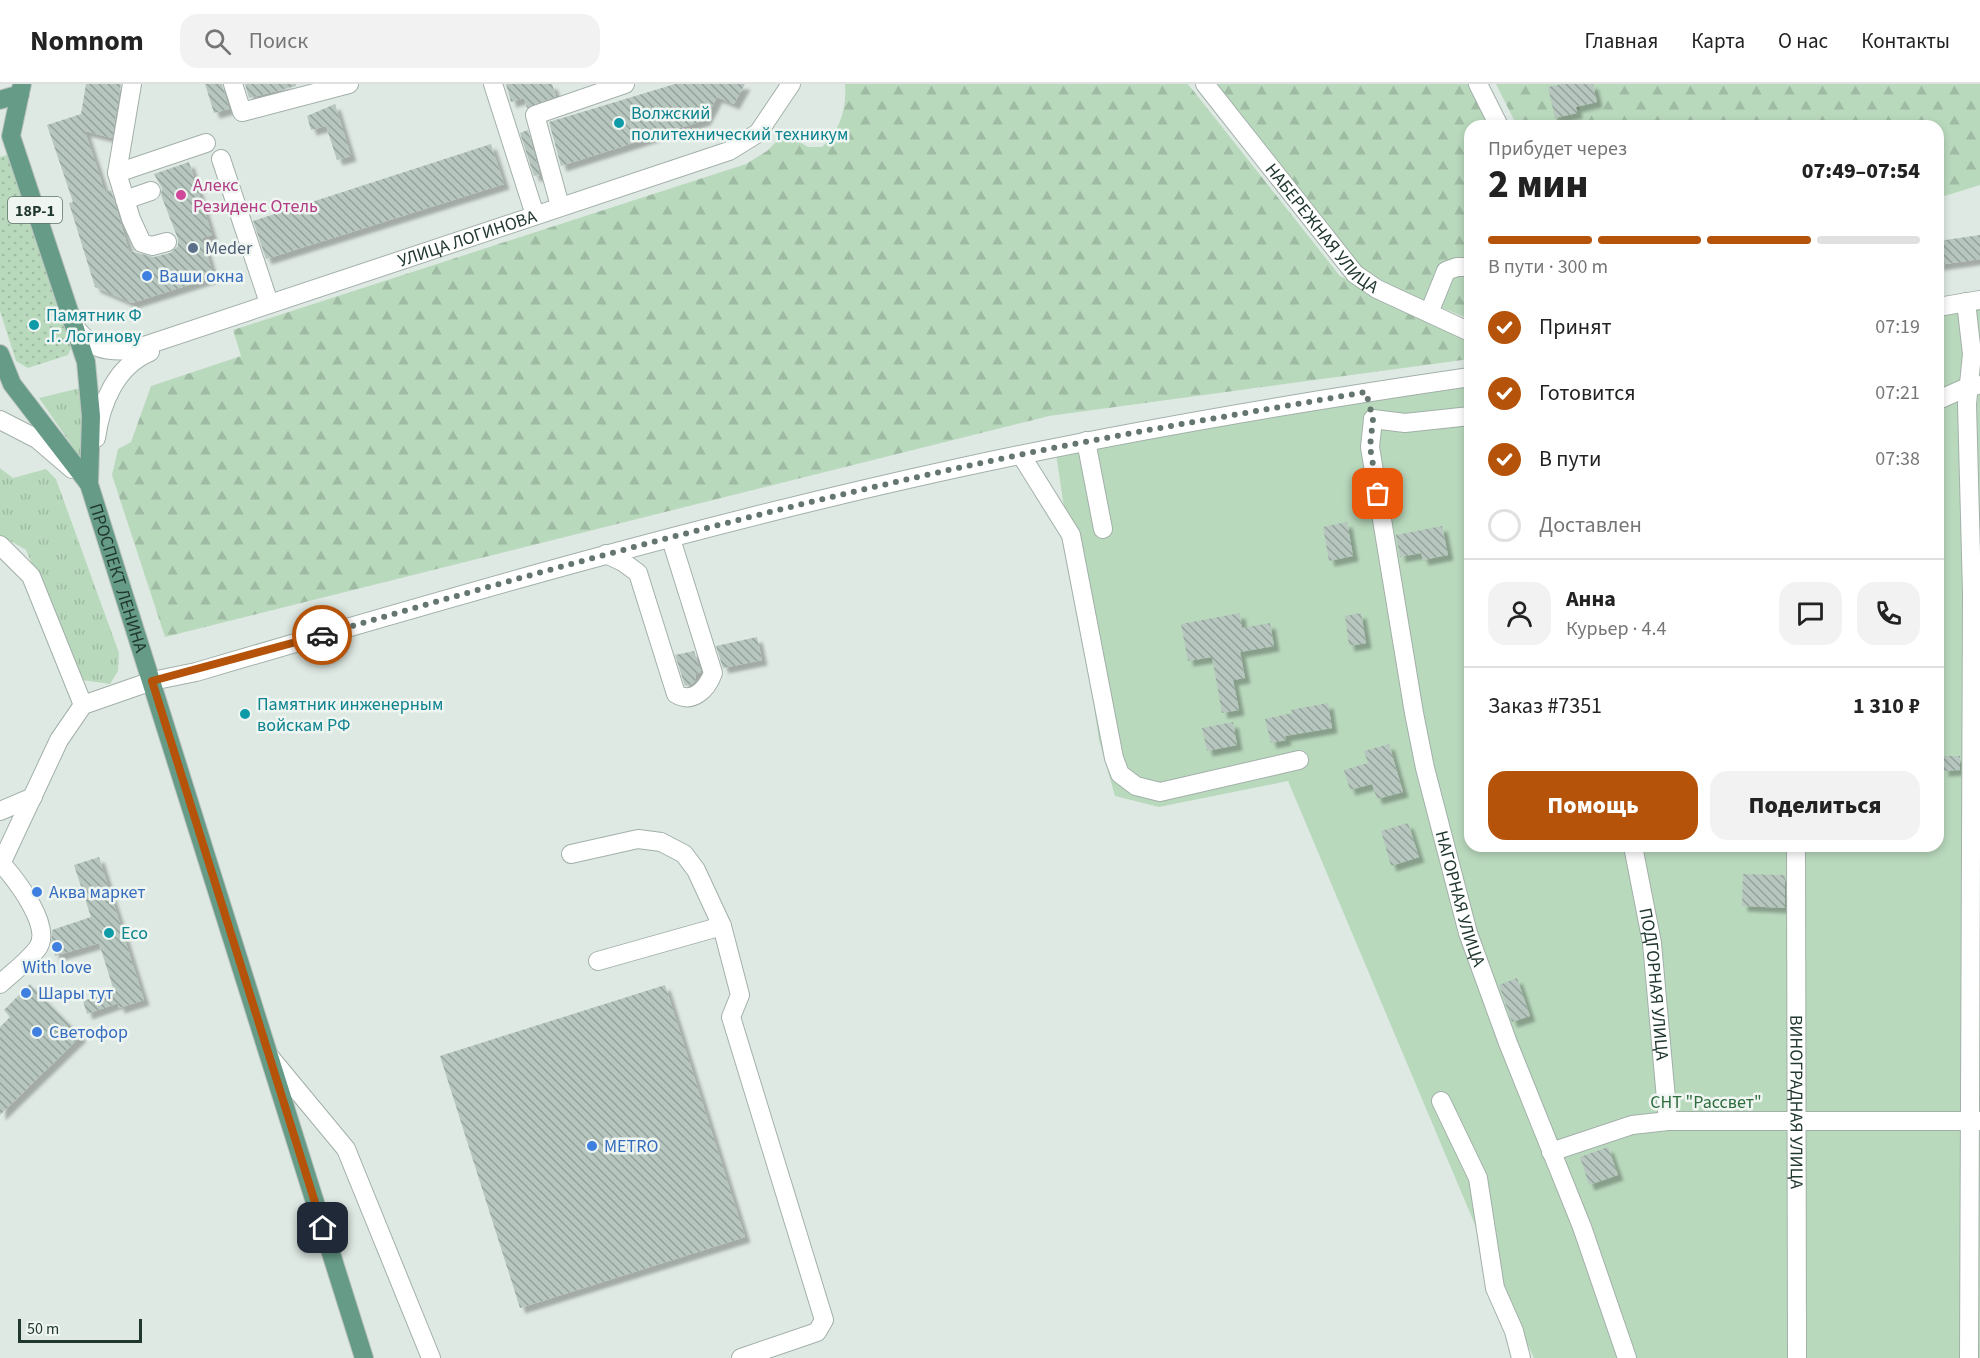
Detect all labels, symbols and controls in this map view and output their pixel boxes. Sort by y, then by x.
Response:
search box [180,14,600,68]
text: Nomnom [30,21,144,61]
icon: search [201,25,234,58]
text: Поиск [249,25,308,57]
text: Главная [1585,26,1658,56]
text: Карта [1691,26,1745,56]
text: О нас [1778,26,1828,56]
text: Контакты [1861,26,1950,56]
place label: Волжский политехнический техникум [631,101,848,147]
marker: Волжский политехнический техникум [612,116,626,130]
text: Прибудет через [1488,135,1627,163]
text: 07:49–07:54 [1802,155,1920,187]
text: 2 мин [1488,157,1588,213]
street label: НАБЕРЕЖНАЯ УЛИЦА [1259,158,1384,300]
place label: Алекс Резиденс Отель [193,173,318,219]
marker: Алекс Резиденс Отель [174,188,188,202]
road number: 18Р-1 [8,197,62,223]
street label: УЛИЦА ЛОГИНОВА [395,204,540,273]
place label: Meder [205,236,253,261]
marker: Meder [186,241,200,255]
text: В пути · 300 m [1488,253,1608,281]
place label: Ваши окна [159,264,244,289]
marker: Ваши окна [140,269,154,283]
place label: Памятник Ф .Г. Логинову [46,303,142,349]
icon: check [1488,311,1521,344]
text: Принят [1539,311,1612,343]
text: 07:19 [1875,313,1920,341]
marker: Памятник Ф .Г. Логинову [27,318,41,332]
icon: check [1488,377,1521,410]
text: Готовится [1539,377,1636,409]
text: 07:21 [1875,379,1920,407]
icon: check [1488,443,1521,476]
text: В пути [1539,443,1601,475]
text: 07:38 [1875,445,1920,473]
pin [1352,468,1403,519]
icon: bag [1361,477,1394,510]
street label: ПРОСПЕКТ ЛЕНИНА [83,500,153,656]
text: Доставлен [1539,509,1642,541]
button: person [1488,582,1551,645]
button: chat [1779,582,1842,645]
button: phone [1857,582,1920,645]
text: Анна [1566,583,1616,615]
courier [292,605,352,665]
text: Курьер · 4.4 [1566,615,1666,643]
icon: car [306,619,339,652]
text: Заказ #7351 [1488,690,1602,722]
text: 1 310 ₽ [1853,690,1920,722]
place label: Памятник инженерным войскам РФ [257,692,443,738]
marker: Памятник инженерным войскам РФ [238,707,252,721]
button: Помощь [1488,771,1698,840]
button: Поделиться [1710,771,1920,840]
street label: НАГОРНАЯ УЛИЦА [1429,828,1491,970]
place label: Аква маркет [49,880,146,905]
marker: Аква маркет [30,885,44,899]
street label: ПОДГОРНАЯ УЛИЦА [1632,906,1675,1062]
place label: Eco [121,921,148,946]
marker: Eco [102,926,116,940]
marker: With love [50,940,64,954]
place label: With love [22,955,92,980]
place label: Шары тут [38,981,114,1006]
marker: Шары тут [19,986,33,1000]
street label: ВИНОГРАДНАЯ УЛИЦА [1783,1015,1809,1189]
place label: Светофор [49,1020,128,1045]
marker: Светофор [30,1025,44,1039]
park label: СНТ "Рассвет" [1650,1090,1762,1115]
place label: METRO [604,1134,658,1159]
marker: METRO [585,1139,599,1153]
pin [297,1202,348,1253]
icon: home [306,1211,339,1244]
scale bar [18,1316,142,1344]
text: 50 m [27,1318,59,1340]

